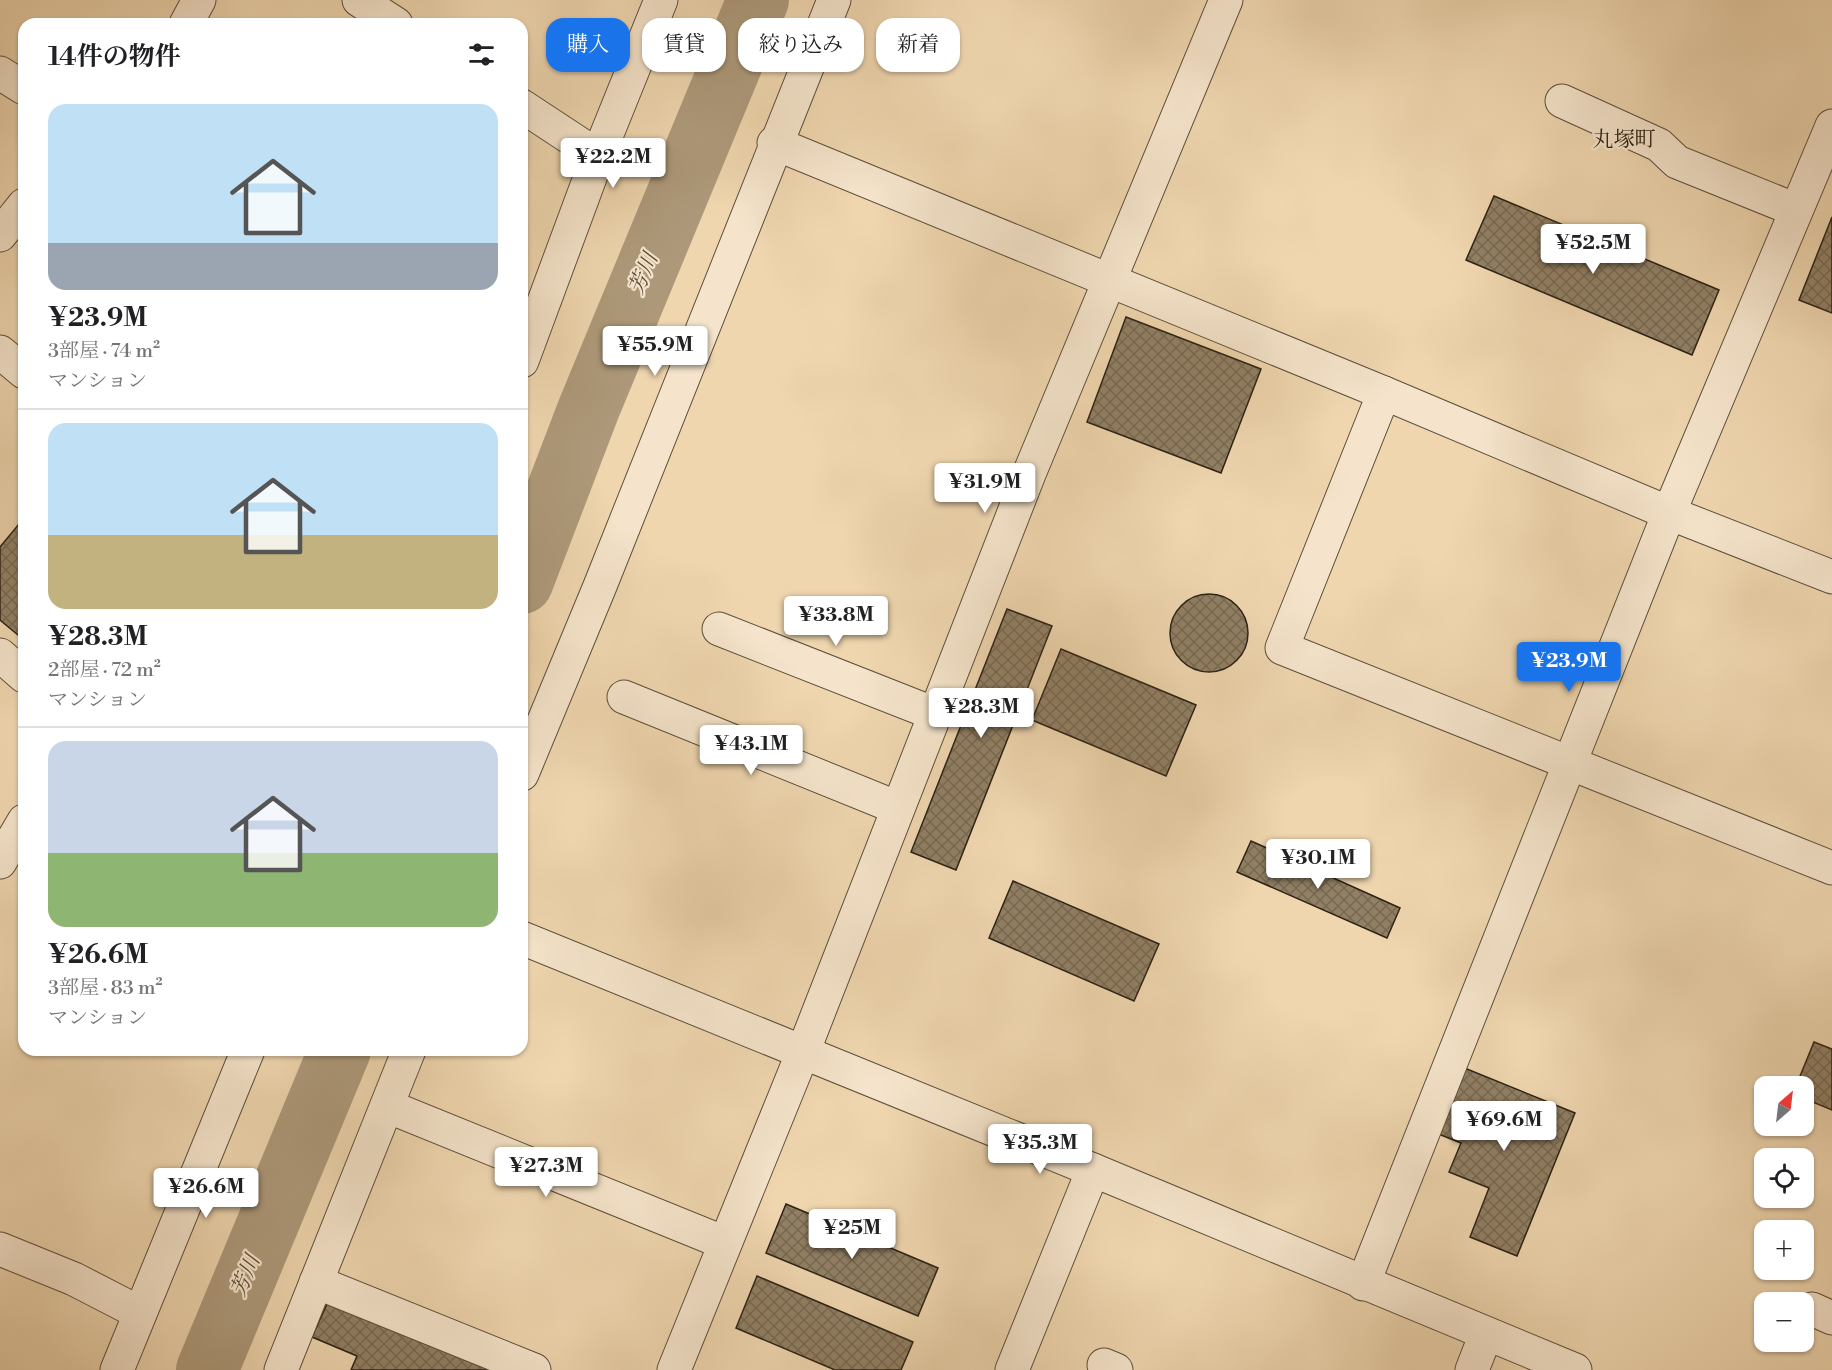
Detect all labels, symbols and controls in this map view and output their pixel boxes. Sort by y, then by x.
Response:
chip: 購入 [546,18,630,72]
chip: 賃貸 [642,18,726,72]
chip: 絞り込み [738,18,864,72]
chip: 新着 [876,18,960,72]
icon: filters [465,38,498,71]
text: 14件の物件 [48,41,181,73]
district label: 丸塚町 [1593,127,1656,153]
pin: ¥22.2M [564,138,662,189]
icon: home [219,143,327,251]
text: ¥22.2M [575,145,651,170]
pin: ¥52.5M [1544,224,1642,275]
text: ¥52.5M [1555,231,1631,256]
water label: 芳川 [624,248,665,298]
text: ¥23.9M [48,302,147,334]
pin: ¥55.9M [606,326,704,377]
text: ¥55.9M [617,333,693,358]
text: 3部屋 · 74 m² [48,339,160,364]
text: マンション [48,369,147,394]
icon: home [219,462,327,570]
pin: ¥31.9M [936,463,1034,514]
text: ¥31.9M [948,470,1022,495]
pin: ¥33.8M [787,596,885,647]
text: ¥33.8M [798,603,874,628]
text: ¥28.3M [48,621,148,653]
pin: ¥23.9M [1520,642,1618,693]
text: ¥23.9M [1531,649,1607,674]
text: 2部屋 · 72 m² [48,658,161,683]
text: マンション [48,688,147,713]
pin: ¥28.3M [932,688,1030,739]
text: ¥28.3M [943,695,1019,720]
pin: ¥43.1M [702,725,800,776]
text: ¥43.1M [714,732,788,757]
icon: home [219,780,327,888]
pin: ¥30.1M [1269,839,1367,890]
text: ¥30.1M [1280,846,1356,871]
text: ¥26.6M [48,939,148,971]
text: 3部屋 · 83 m² [48,976,163,1001]
text: マンション [48,1006,147,1031]
north arrow [1754,1076,1814,1136]
map controls [1754,1076,1814,1352]
pin: ¥69.6M [1455,1101,1553,1152]
text: ¥69.6M [1465,1108,1543,1133]
pin: ¥35.3M [991,1124,1089,1175]
text: ¥35.3M [1002,1131,1078,1156]
pin: ¥27.3M [497,1147,595,1198]
button: locate [1754,1148,1814,1208]
text: ¥27.3M [509,1154,583,1179]
pin: ¥26.6M [157,1168,255,1219]
text: ¥26.6M [167,1175,245,1200]
pin: ¥25M [816,1209,888,1260]
text: ¥25M [823,1216,881,1241]
button: + [1754,1220,1814,1280]
water label: 芳川 [226,1250,267,1300]
button: − [1754,1292,1814,1352]

